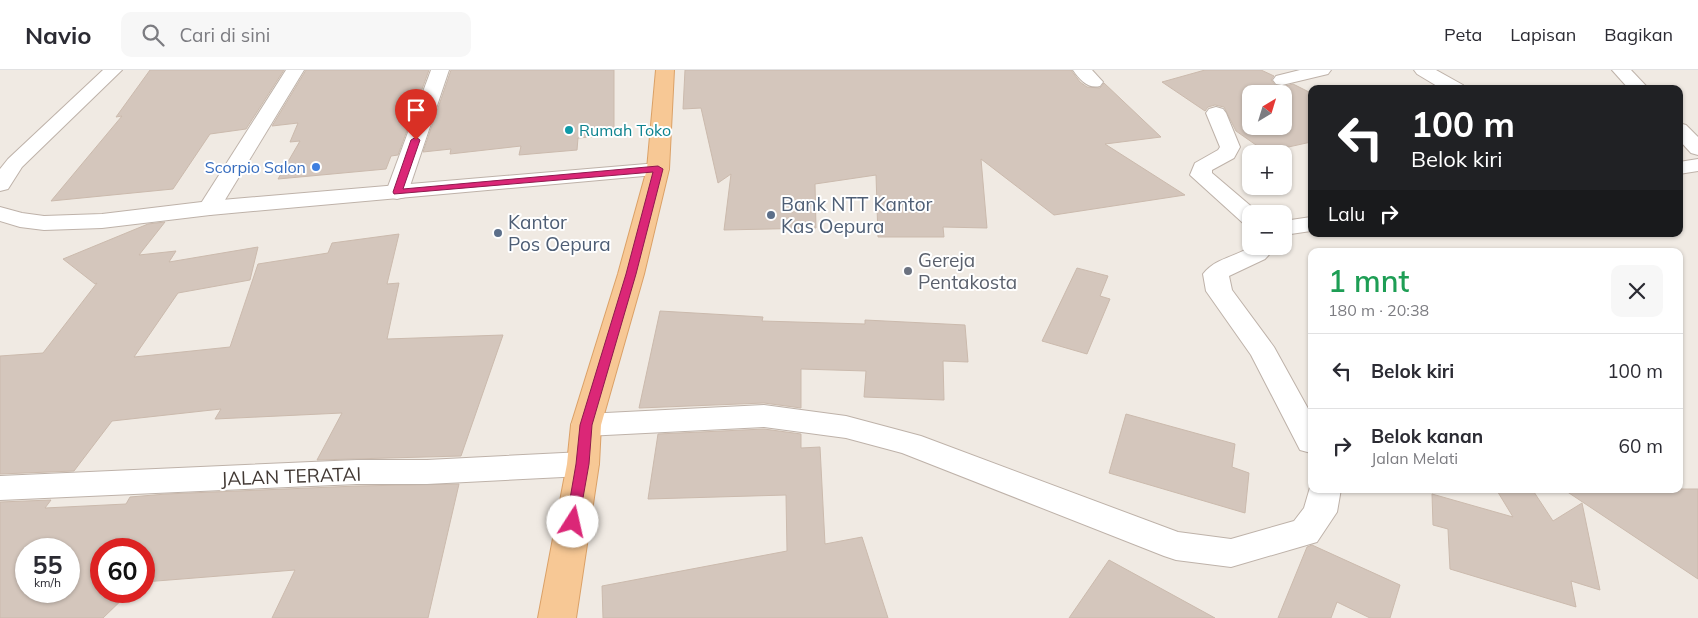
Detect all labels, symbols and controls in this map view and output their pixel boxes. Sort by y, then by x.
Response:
search box [121,12,471,57]
text: Navio [25,20,91,50]
icon: search [139,21,167,49]
text: Cari di sini [179,23,270,47]
text: Peta [1444,23,1482,46]
text: Lapisan [1510,23,1576,46]
text: Bagikan [1604,23,1673,46]
north arrow [1242,85,1292,135]
map controls [1242,85,1292,255]
pin [395,89,437,140]
icon: arrive [402,96,430,124]
text: 100 m [1411,102,1515,146]
icon: left [1328,105,1393,170]
place label: Rumah Toko [579,120,671,140]
marker: Rumah Toko [563,124,575,136]
button: + [1242,145,1292,195]
text: Belok kiri [1411,145,1503,173]
place label: Scorpio Salon [205,157,306,177]
marker: Scorpio Salon [310,161,322,173]
place label: Bank NTT Kantor Kas Oepura [781,192,933,238]
icon: right [1375,200,1403,228]
text: Lalu [1328,202,1365,226]
button: − [1242,205,1292,255]
marker: Bank NTT Kantor Kas Oepura [765,209,777,221]
place label: Kantor Pos Oepura [508,210,611,256]
marker: Kantor Pos Oepura [492,227,504,239]
place label: Gereja Pentakosta [918,248,1017,294]
text: 1 mnt [1328,262,1409,300]
marker: Gereja Pentakosta [902,265,914,277]
button: close [1611,265,1663,317]
text: 180 m · 20:38 [1328,300,1429,320]
icon: left [1328,357,1356,385]
text: Belok kiri [1371,359,1454,383]
text: 100 m [1607,359,1663,383]
text: Belok kanan [1371,424,1483,448]
icon: right [1328,432,1356,460]
text: 60 m [1619,434,1663,458]
text: Jalan Melati [1371,448,1458,468]
street label: JALAN TERATAI [220,462,362,490]
position arrow [546,495,598,547]
speed limit sign: 60 [90,538,155,603]
text: 55 [32,549,63,580]
text: km/h [34,575,61,590]

